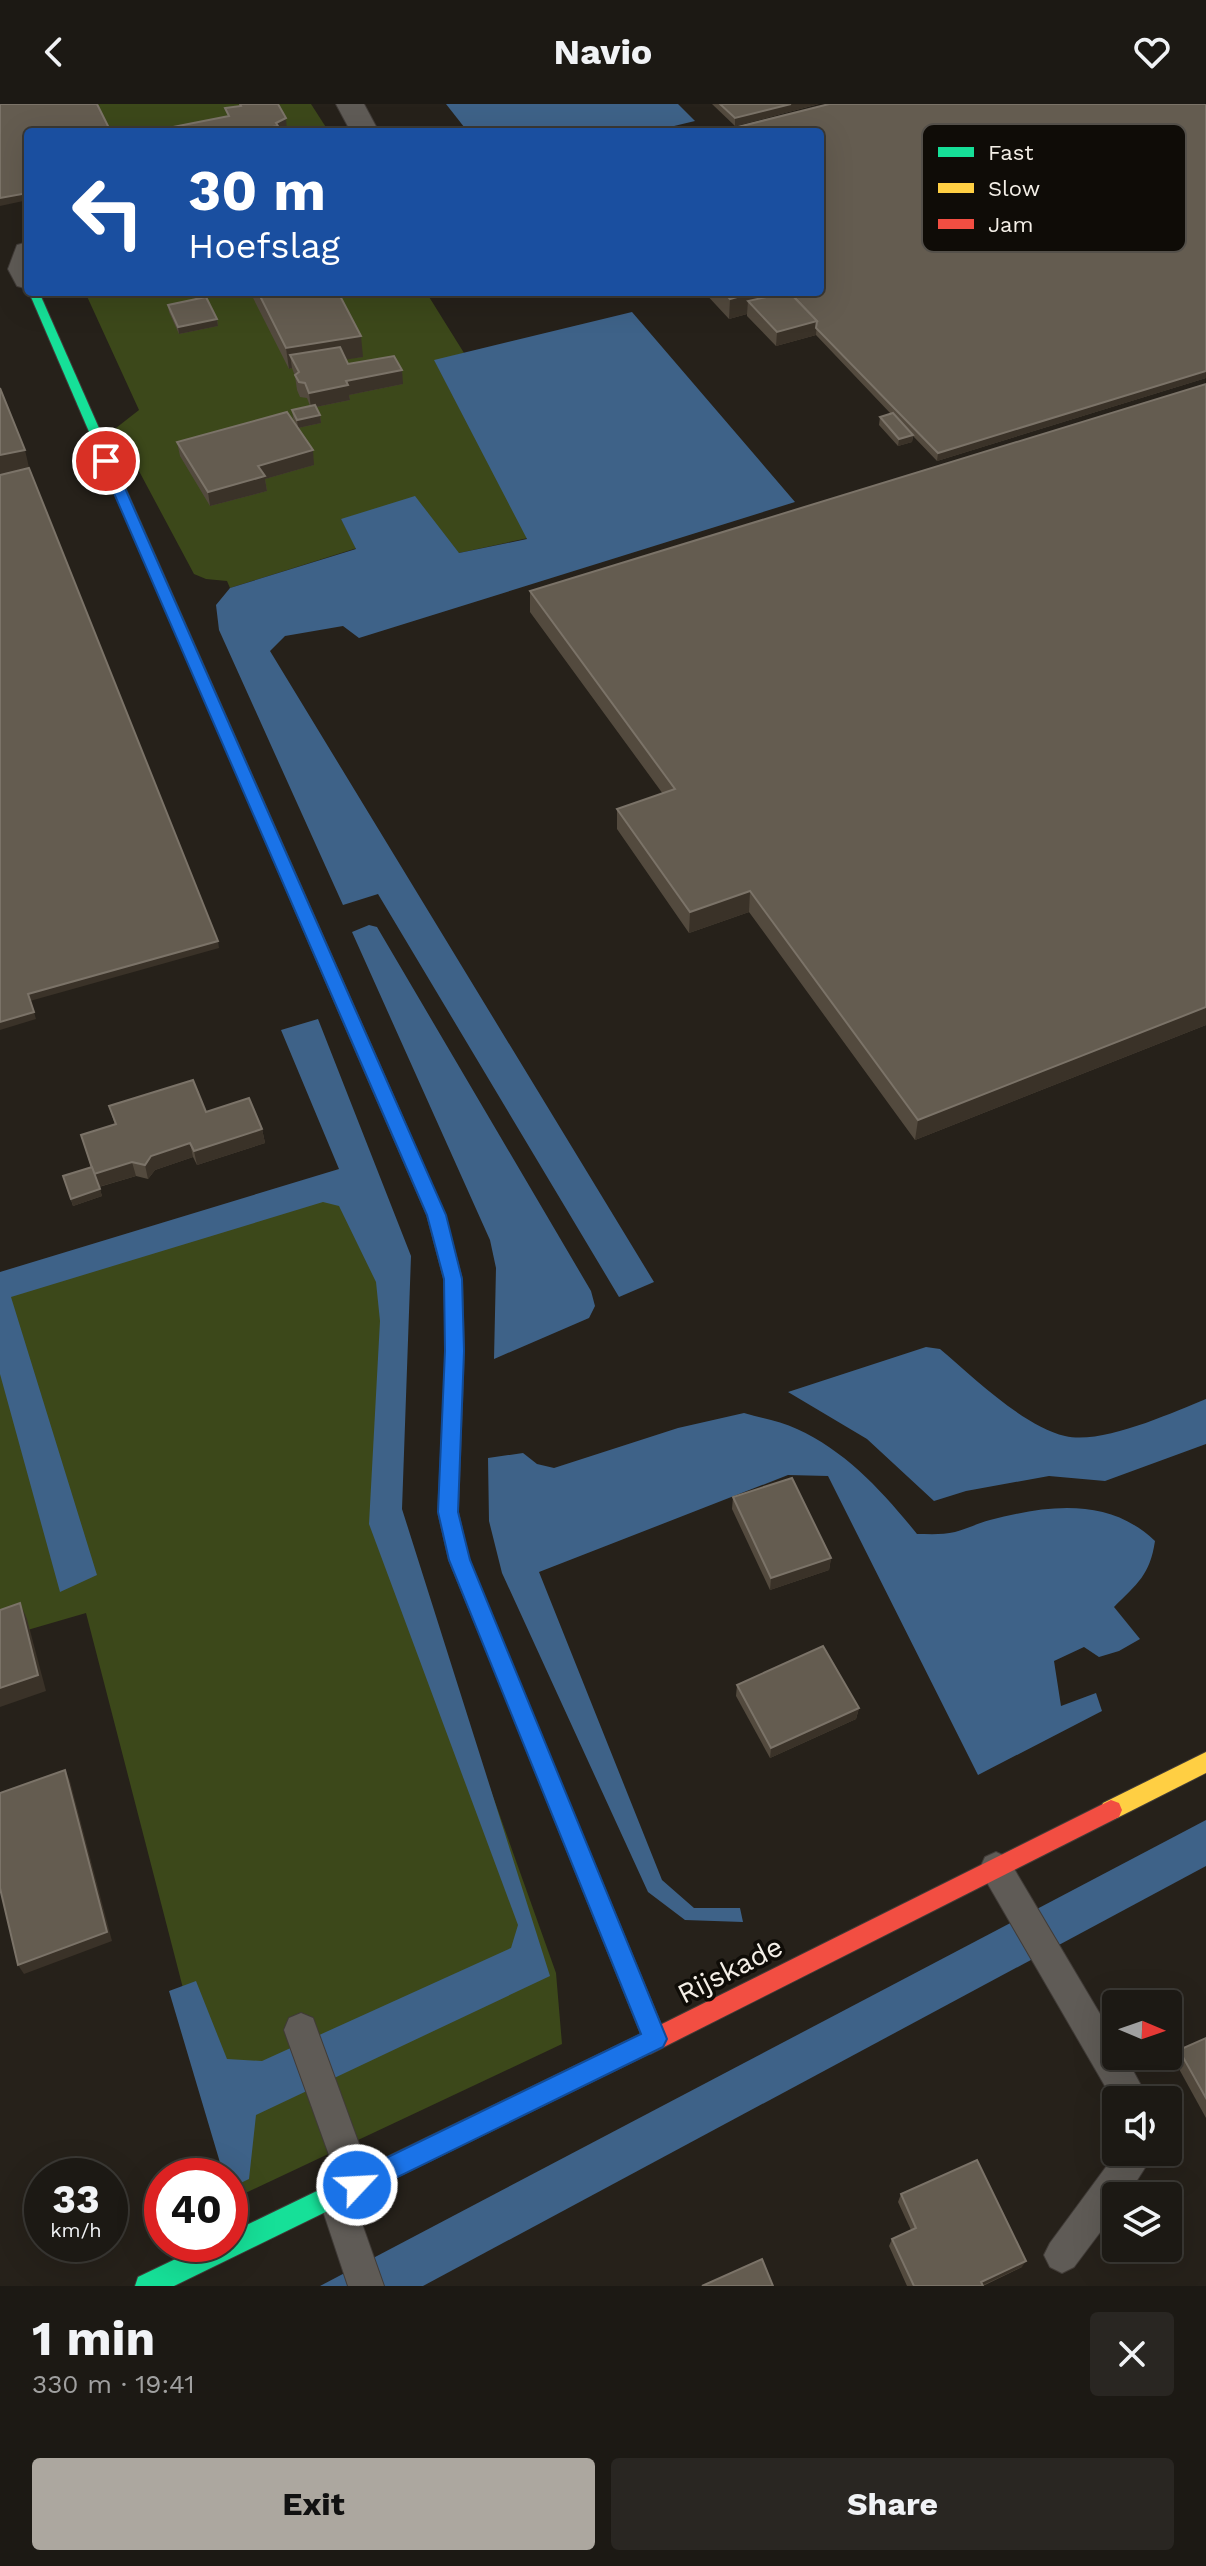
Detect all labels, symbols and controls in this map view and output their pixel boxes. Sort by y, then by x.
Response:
icon: back [32,30,76,74]
icon: heart [1130,30,1174,74]
text: Navio [554,31,652,73]
legend [922,124,1186,252]
text: Fast [988,140,1034,165]
text: 30 m [188,158,326,224]
icon: left [56,160,160,264]
text: Slow [988,176,1040,201]
text: Jam [988,212,1033,237]
text: Hoefslag [188,225,340,267]
pin [72,427,140,495]
icon: arrive [84,439,128,483]
street label: Rijskade [672,1930,788,2010]
north arrow [1102,1990,1182,2070]
map controls [1102,1990,1182,2262]
button: sound [1102,2086,1182,2166]
position arrow [315,2143,399,2227]
speed limit sign: 40 [144,2158,248,2262]
text: 33 [52,2176,100,2223]
button: layers [1102,2182,1182,2262]
text: km/h [50,2218,102,2242]
text: 1 min [32,2310,155,2367]
button: close [1090,2312,1174,2396]
text: 330 m · 19:41 [32,2369,195,2399]
button: Exit [32,2458,595,2550]
button: Share [611,2458,1174,2550]

